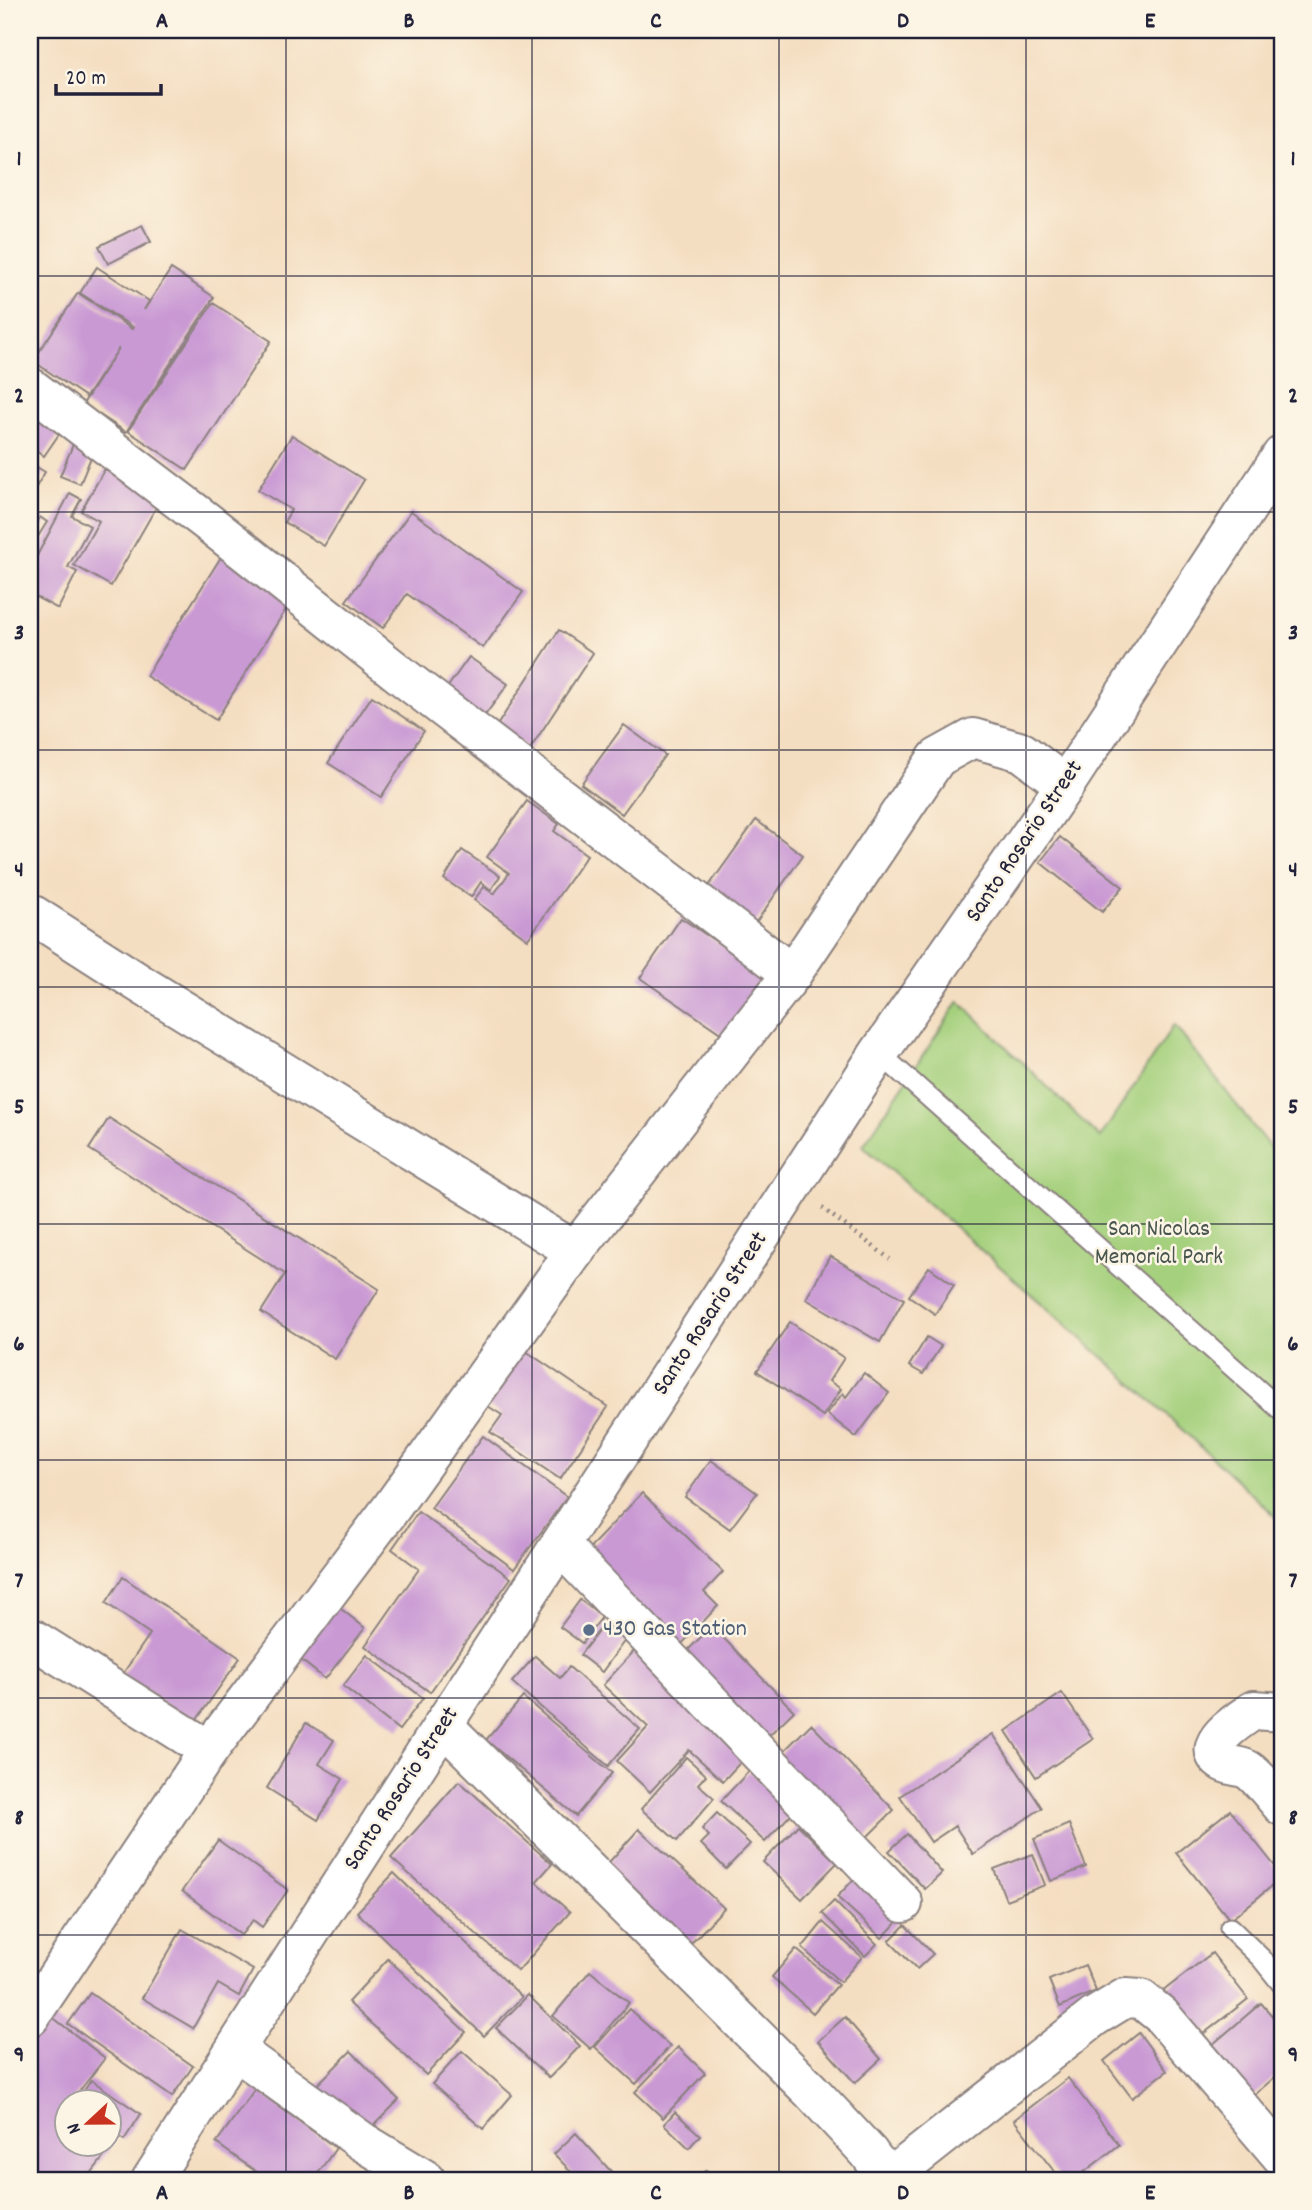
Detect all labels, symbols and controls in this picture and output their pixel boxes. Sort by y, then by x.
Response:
text: A [156,6,168,39]
text: B [404,6,415,39]
text: C [650,6,662,39]
text: D [897,6,909,39]
text: E [1145,6,1156,39]
scale bar [56,52,161,96]
text: 20 m [66,65,106,95]
text: 1 [16,144,22,177]
text: 1 [1290,144,1296,177]
text: 2 [14,381,24,414]
text: 2 [1288,381,1298,414]
text: 3 [14,618,24,651]
text: 3 [1288,618,1298,651]
street label: Santo Rosario Street [958,754,1092,930]
text: 4 [14,855,24,888]
text: 4 [1288,855,1298,888]
text: 5 [14,1092,24,1125]
text: 5 [1288,1092,1298,1125]
park label: San Nicolas Memorial Park [1095,1213,1223,1275]
street label: Santo Rosario Street [645,1225,777,1403]
text: 6 [13,1329,25,1362]
text: 6 [1287,1329,1299,1362]
text: 7 [15,1566,24,1599]
text: 7 [1289,1566,1298,1599]
place label: 430 Gas Station [603,1613,747,1647]
marker: 430 Gas Station [581,1622,597,1638]
street label: Santo Rosario Street [336,1700,468,1878]
text: 8 [14,1803,24,1836]
text: 8 [1288,1803,1298,1836]
text: 9 [14,2040,24,2073]
text: 9 [1288,2040,1298,2073]
north arrow [52,2088,122,2158]
text: N [61,2119,90,2137]
text: A [156,2178,168,2210]
text: B [404,2178,415,2210]
text: C [650,2178,662,2210]
text: D [897,2178,909,2210]
text: E [1145,2178,1156,2210]

